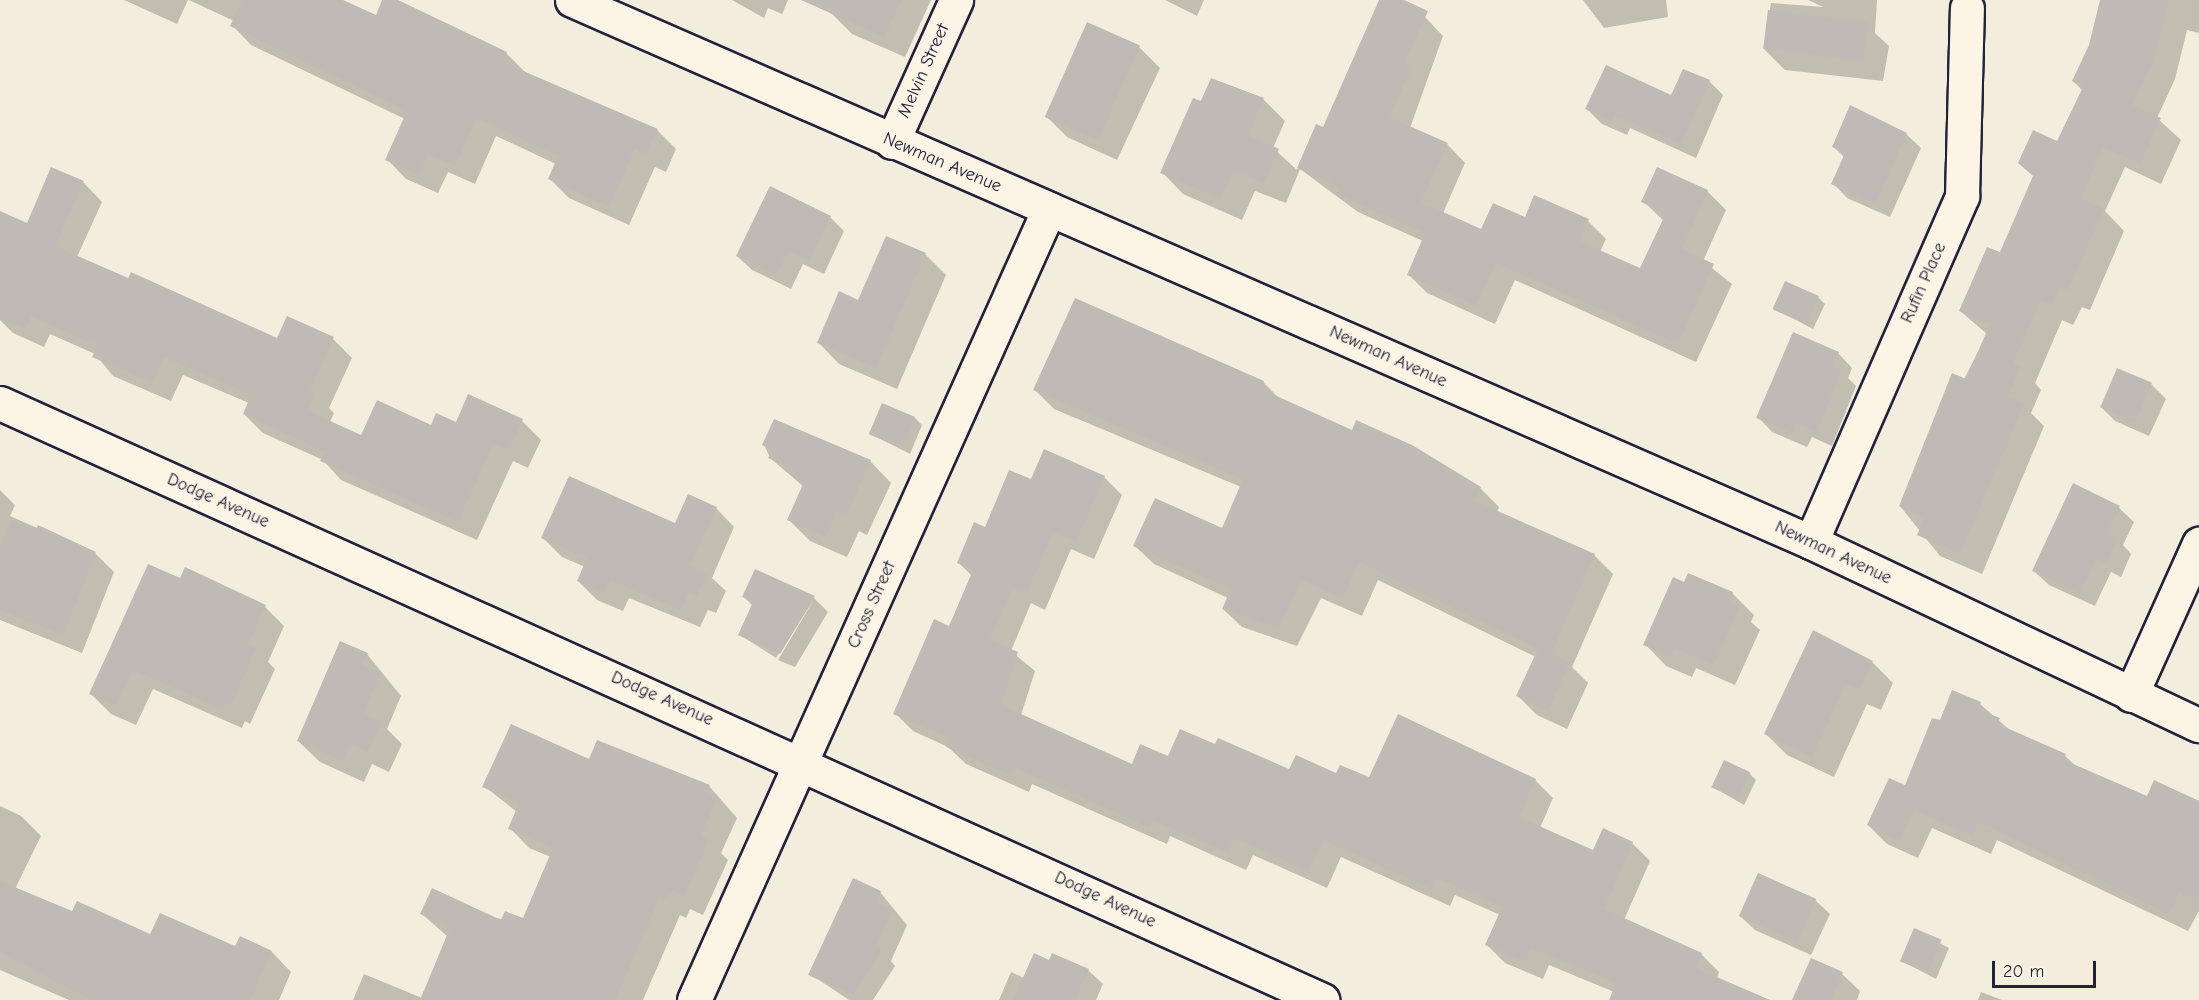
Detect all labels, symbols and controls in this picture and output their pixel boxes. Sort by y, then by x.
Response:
street label: Melvin Street [894,21,954,121]
street label: Newman Avenue [880,128,1004,198]
street label: Rufin Place [1897,239,1951,327]
street label: Newman Avenue [1326,321,1450,393]
street label: Dodge Avenue [163,469,273,533]
street label: Newman Avenue [1771,516,1895,590]
street label: Cross Street [843,558,901,652]
street label: Dodge Avenue [607,667,717,731]
street label: Dodge Avenue [1051,867,1159,933]
scale bar [1995,949,2098,987]
text: 20 m [2003,961,2044,982]

